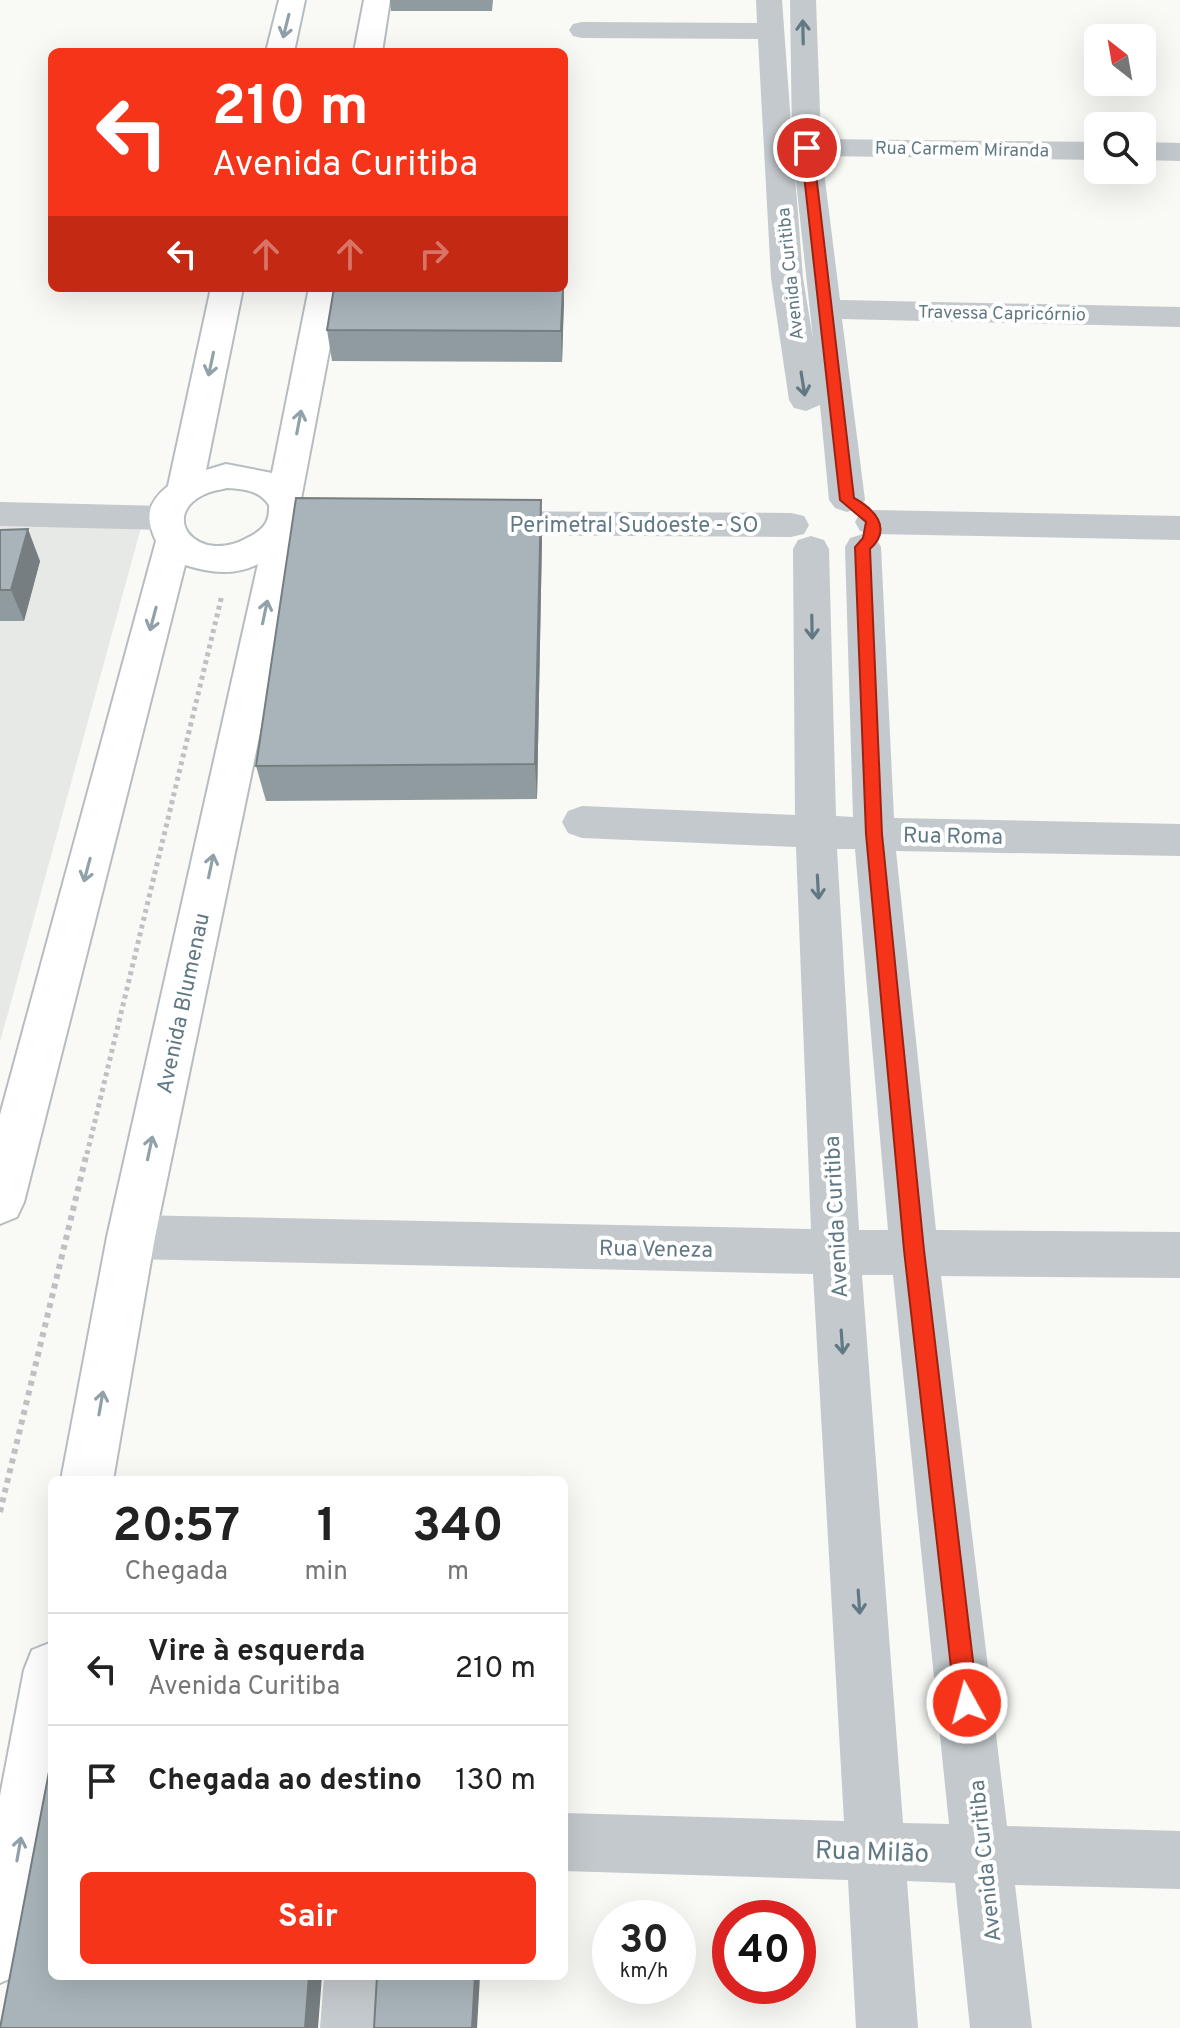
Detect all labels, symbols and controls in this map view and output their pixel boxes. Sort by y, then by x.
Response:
one-way arrow [278,13,293,38]
one-way arrow [796,19,811,46]
north arrow [1084,24,1156,96]
map controls [1084,24,1156,184]
text: 210 m [212,74,369,144]
icon: left [80,80,184,184]
button: search [1084,112,1156,184]
pin [773,114,841,182]
icon: arrive [785,126,829,170]
street label: Rua Carmem Miranda [875,137,1049,164]
text: Avenida Curitiba [212,143,478,189]
street label: Avenida Curitiba [773,206,810,341]
icon: left [160,232,204,276]
icon: ahead [244,232,288,276]
icon: ahead [328,232,372,276]
icon: right [412,232,456,276]
street label: Travessa Capricórnio [918,302,1086,327]
one-way arrow [203,351,218,377]
one-way arrow [796,371,811,396]
one-way arrow [293,409,308,435]
street label: Perimetral Sudoeste - SO [509,513,759,540]
one-way arrow [259,600,274,626]
one-way arrow [145,605,160,631]
one-way arrow [804,613,820,640]
street label: Rua Roma [903,823,1003,852]
one-way arrow [204,854,219,880]
one-way arrow [78,857,93,883]
one-way arrow [811,873,826,900]
street label: Avenida Blumenau [152,911,217,1096]
street label: Avenida Curitiba [820,1135,855,1299]
one-way arrow [144,1136,159,1161]
street label: Rua Veneza [599,1236,713,1265]
one-way arrow [835,1329,850,1355]
one-way arrow [94,1391,109,1417]
text: 20:57 [112,1498,240,1558]
text: 1 [317,1498,336,1558]
text: 340 [412,1498,504,1558]
text: Chegada [125,1556,228,1589]
text: min [305,1556,348,1589]
text: m [447,1556,469,1589]
one-way arrow [852,1588,867,1615]
text: Vire à esquerda [148,1634,365,1671]
icon: left [80,1647,124,1691]
text: 210 m [455,1651,536,1688]
position arrow [925,1661,1009,1745]
text: Avenida Curitiba [148,1671,340,1704]
icon: arrive [80,1759,124,1803]
text: Chegada ao destino [148,1763,422,1800]
text: 130 m [455,1763,536,1800]
street label: Avenida Curitiba [965,1778,1008,1943]
street label: Rua Milão [814,1835,929,1872]
one-way arrow [13,1837,28,1862]
button: Sair [80,1872,536,1964]
speed limit sign: 40 [712,1900,816,2004]
text: 30 [619,1917,669,1967]
text: km/h [620,1959,668,1985]

